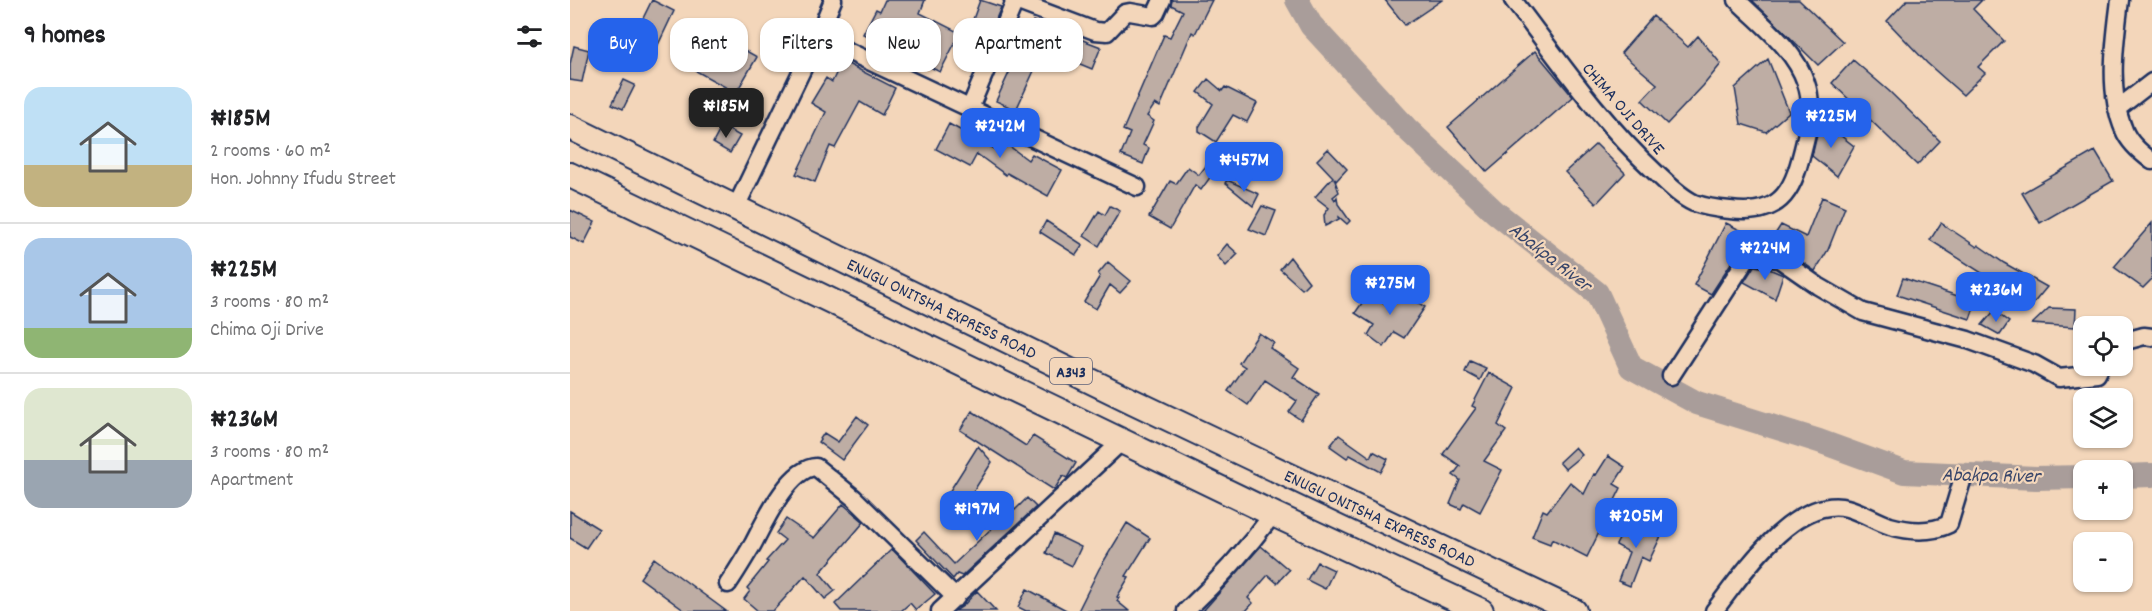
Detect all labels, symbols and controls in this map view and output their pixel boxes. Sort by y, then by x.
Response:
text: 9 homes [24,18,106,55]
chip: Buy [588,18,658,72]
chip: Rent [670,18,748,72]
chip: Filters [760,18,854,72]
chip: New [866,18,941,72]
chip: Apartment [953,18,1083,72]
icon: filters [513,20,546,53]
street label: CHIMA OJI DRIVE [1575,58,1669,161]
pin: ₦185M [684,88,768,139]
text: ₦185M [703,93,749,121]
pin: ₦225M [1789,98,1873,149]
text: ₦185M [210,101,271,138]
text: ₦225M [1805,103,1857,131]
pin: ₦242M [958,108,1042,159]
icon: home [72,111,144,183]
text: ₦242M [975,113,1025,141]
text: 2 rooms · 60 m² [210,138,331,166]
pin: ₦457M [1202,142,1286,193]
text: ₦457M [1219,147,1269,175]
text: Hon. Johnny Ifudu Street [210,166,396,194]
water label: Abakpa River [1502,217,1599,301]
pin: ₦224M [1723,230,1807,281]
text: ₦224M [1740,235,1790,263]
text: ₦225M [210,252,277,289]
street label: ENUGU ONITSHA EXPRESS ROAD [842,253,1040,367]
icon: home [72,262,144,334]
pin: ₦275M [1348,265,1432,316]
text: ₦275M [1365,270,1415,298]
pin: ₦236M [1954,272,2038,323]
text: ₦236M [1970,277,2022,305]
text: 3 rooms · 80 m² [210,289,329,317]
map controls [2073,316,2133,592]
button: locate [2073,316,2133,376]
text: Chima Oji Drive [210,317,324,345]
road number: A343 [1050,358,1092,384]
button: layers [2073,388,2133,448]
text: ₦236M [210,402,278,439]
icon: home [72,412,144,484]
text: 3 rooms · 80 m² [210,439,329,467]
button: + [2073,460,2133,520]
water label: Abakpa River [1942,462,2043,492]
street label: ENUGU ONITSHA EXPRESS ROAD [1279,465,1479,576]
text: Apartment [210,467,293,495]
pin: ₦197M [935,491,1019,542]
text: ₦197M [954,496,1000,524]
pin: ₦205M [1594,498,1678,549]
text: ₦205M [1609,503,1663,531]
button: − [2073,532,2133,592]

